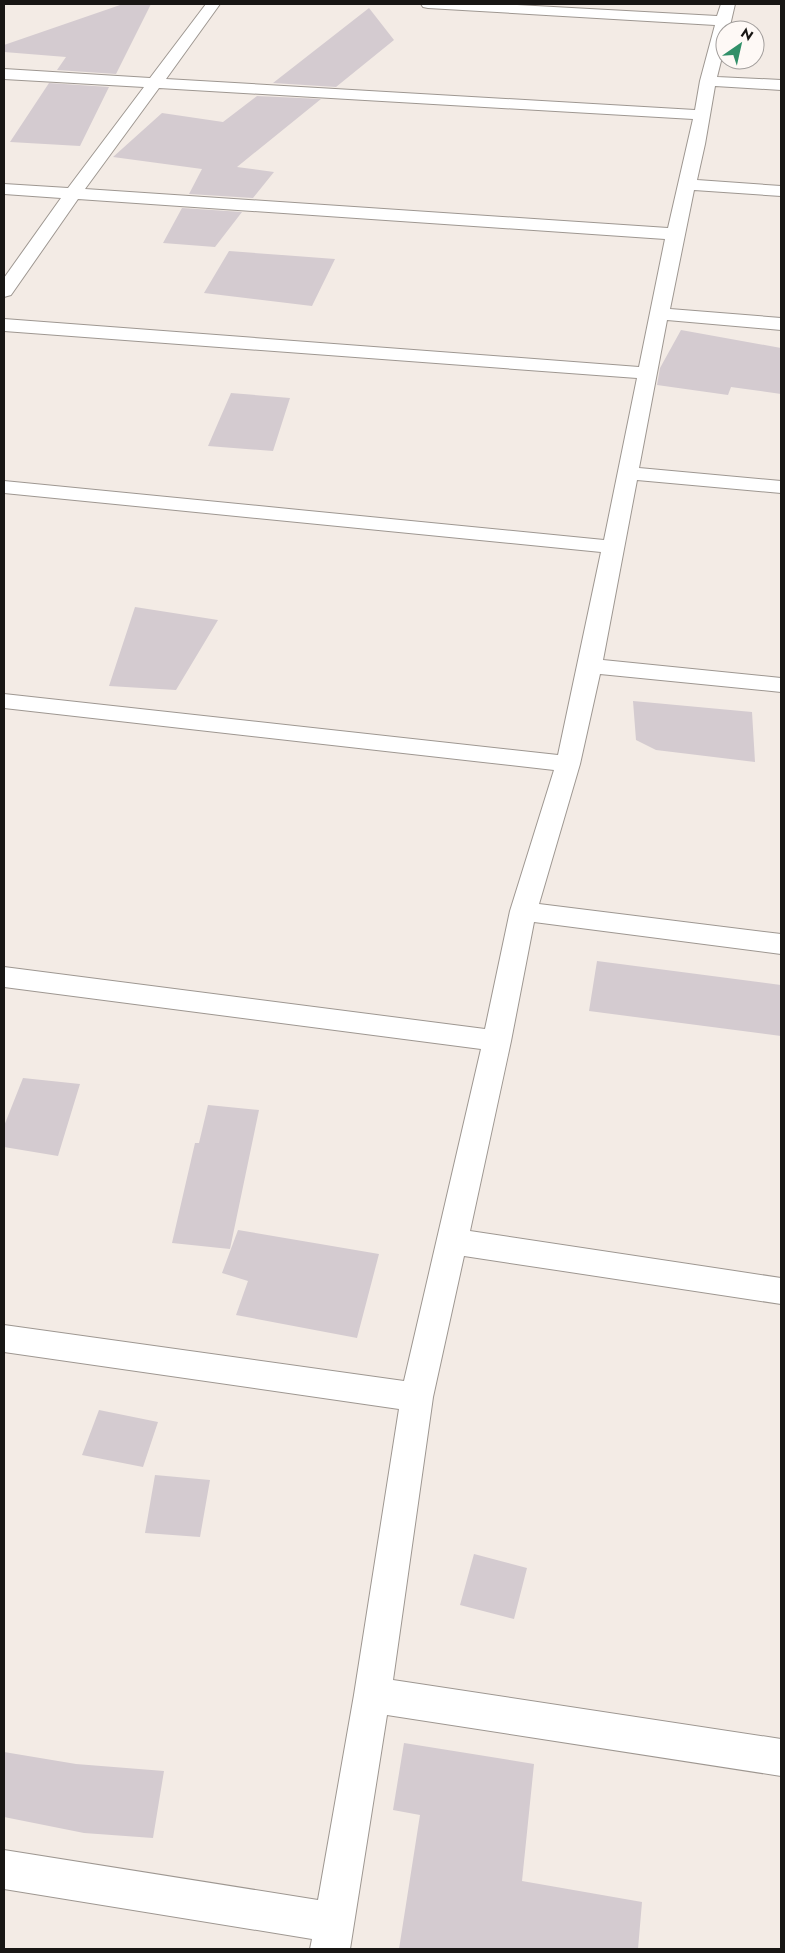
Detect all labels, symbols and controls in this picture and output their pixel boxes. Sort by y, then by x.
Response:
north arrow [715,20,765,70]
text: N [737,23,757,46]

